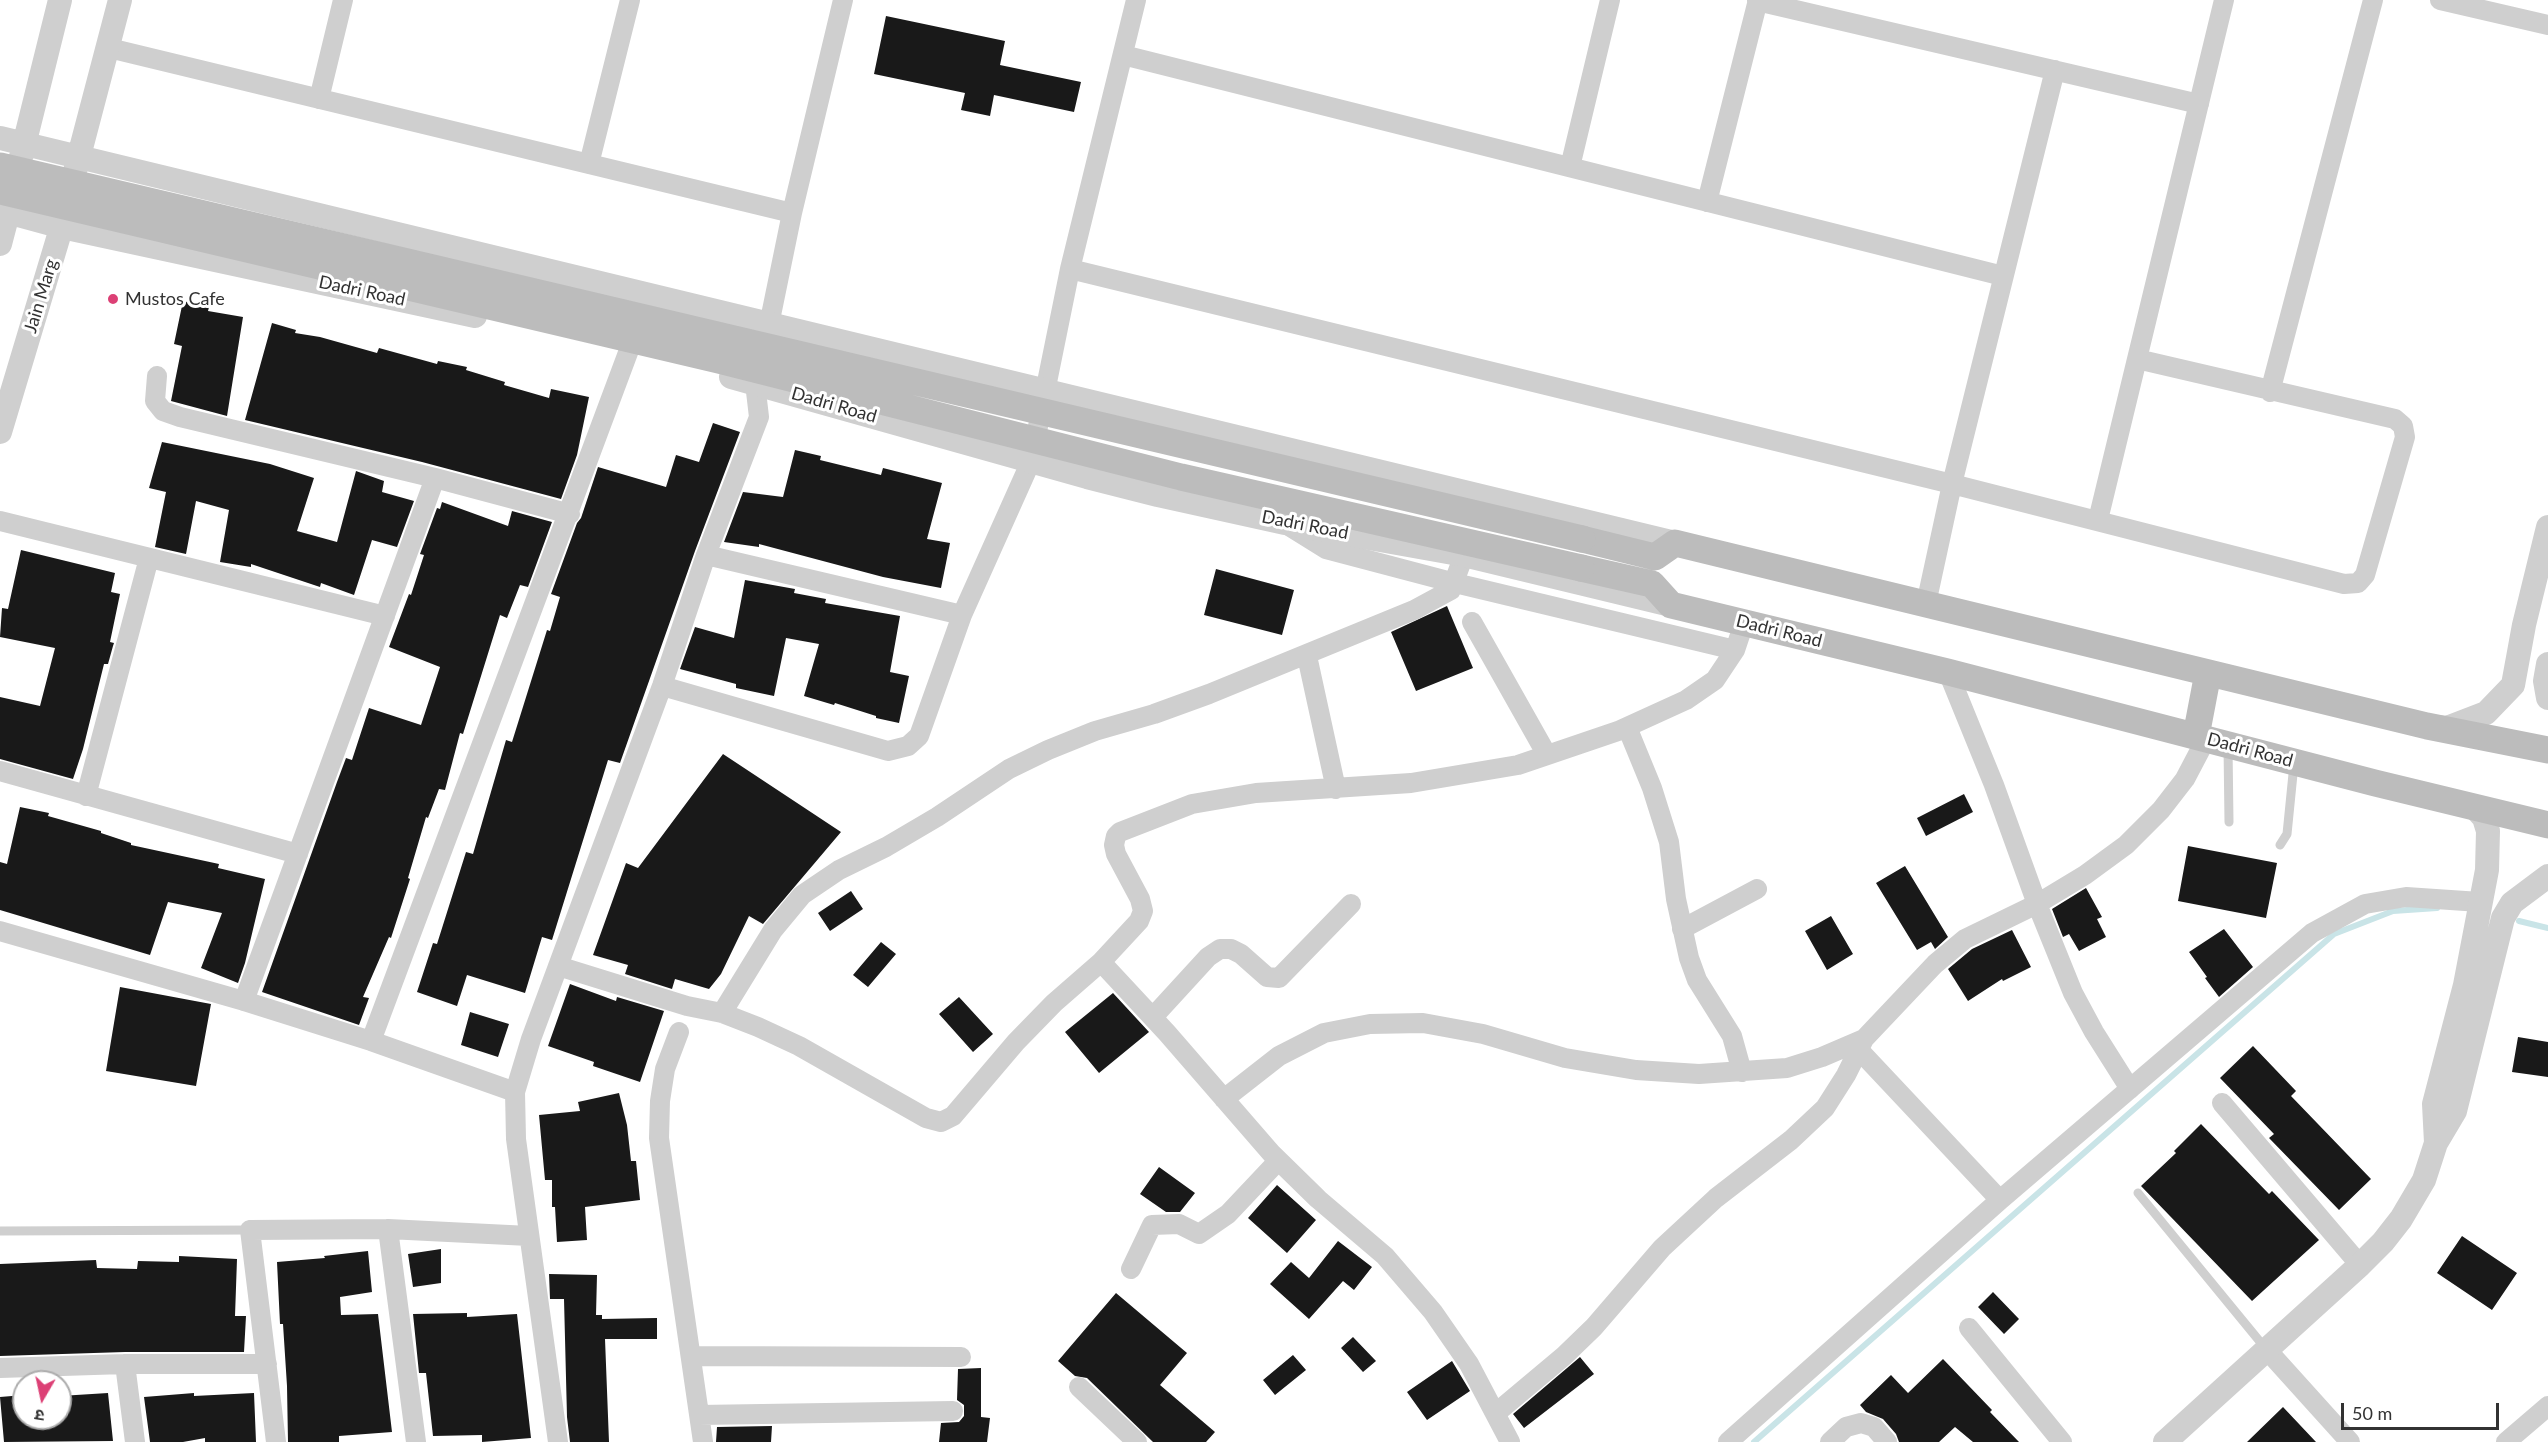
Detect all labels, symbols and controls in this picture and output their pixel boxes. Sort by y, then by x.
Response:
street label: Jain Marg [20,256,62,336]
street label: Dadri Road [317,271,407,311]
place label: Mustos Cafe [125,288,225,310]
marker: Mustos Cafe [106,292,120,306]
street label: Dadri Road [789,383,879,427]
street label: Dadri Road [1260,506,1350,544]
street label: Dadri Road [1734,610,1824,652]
street label: Dadri Road [2205,728,2295,772]
north arrow [12,1370,72,1430]
scale bar [2344,1391,2502,1429]
text: 50 m [2352,1402,2392,1424]
text: उ [33,1406,46,1426]

